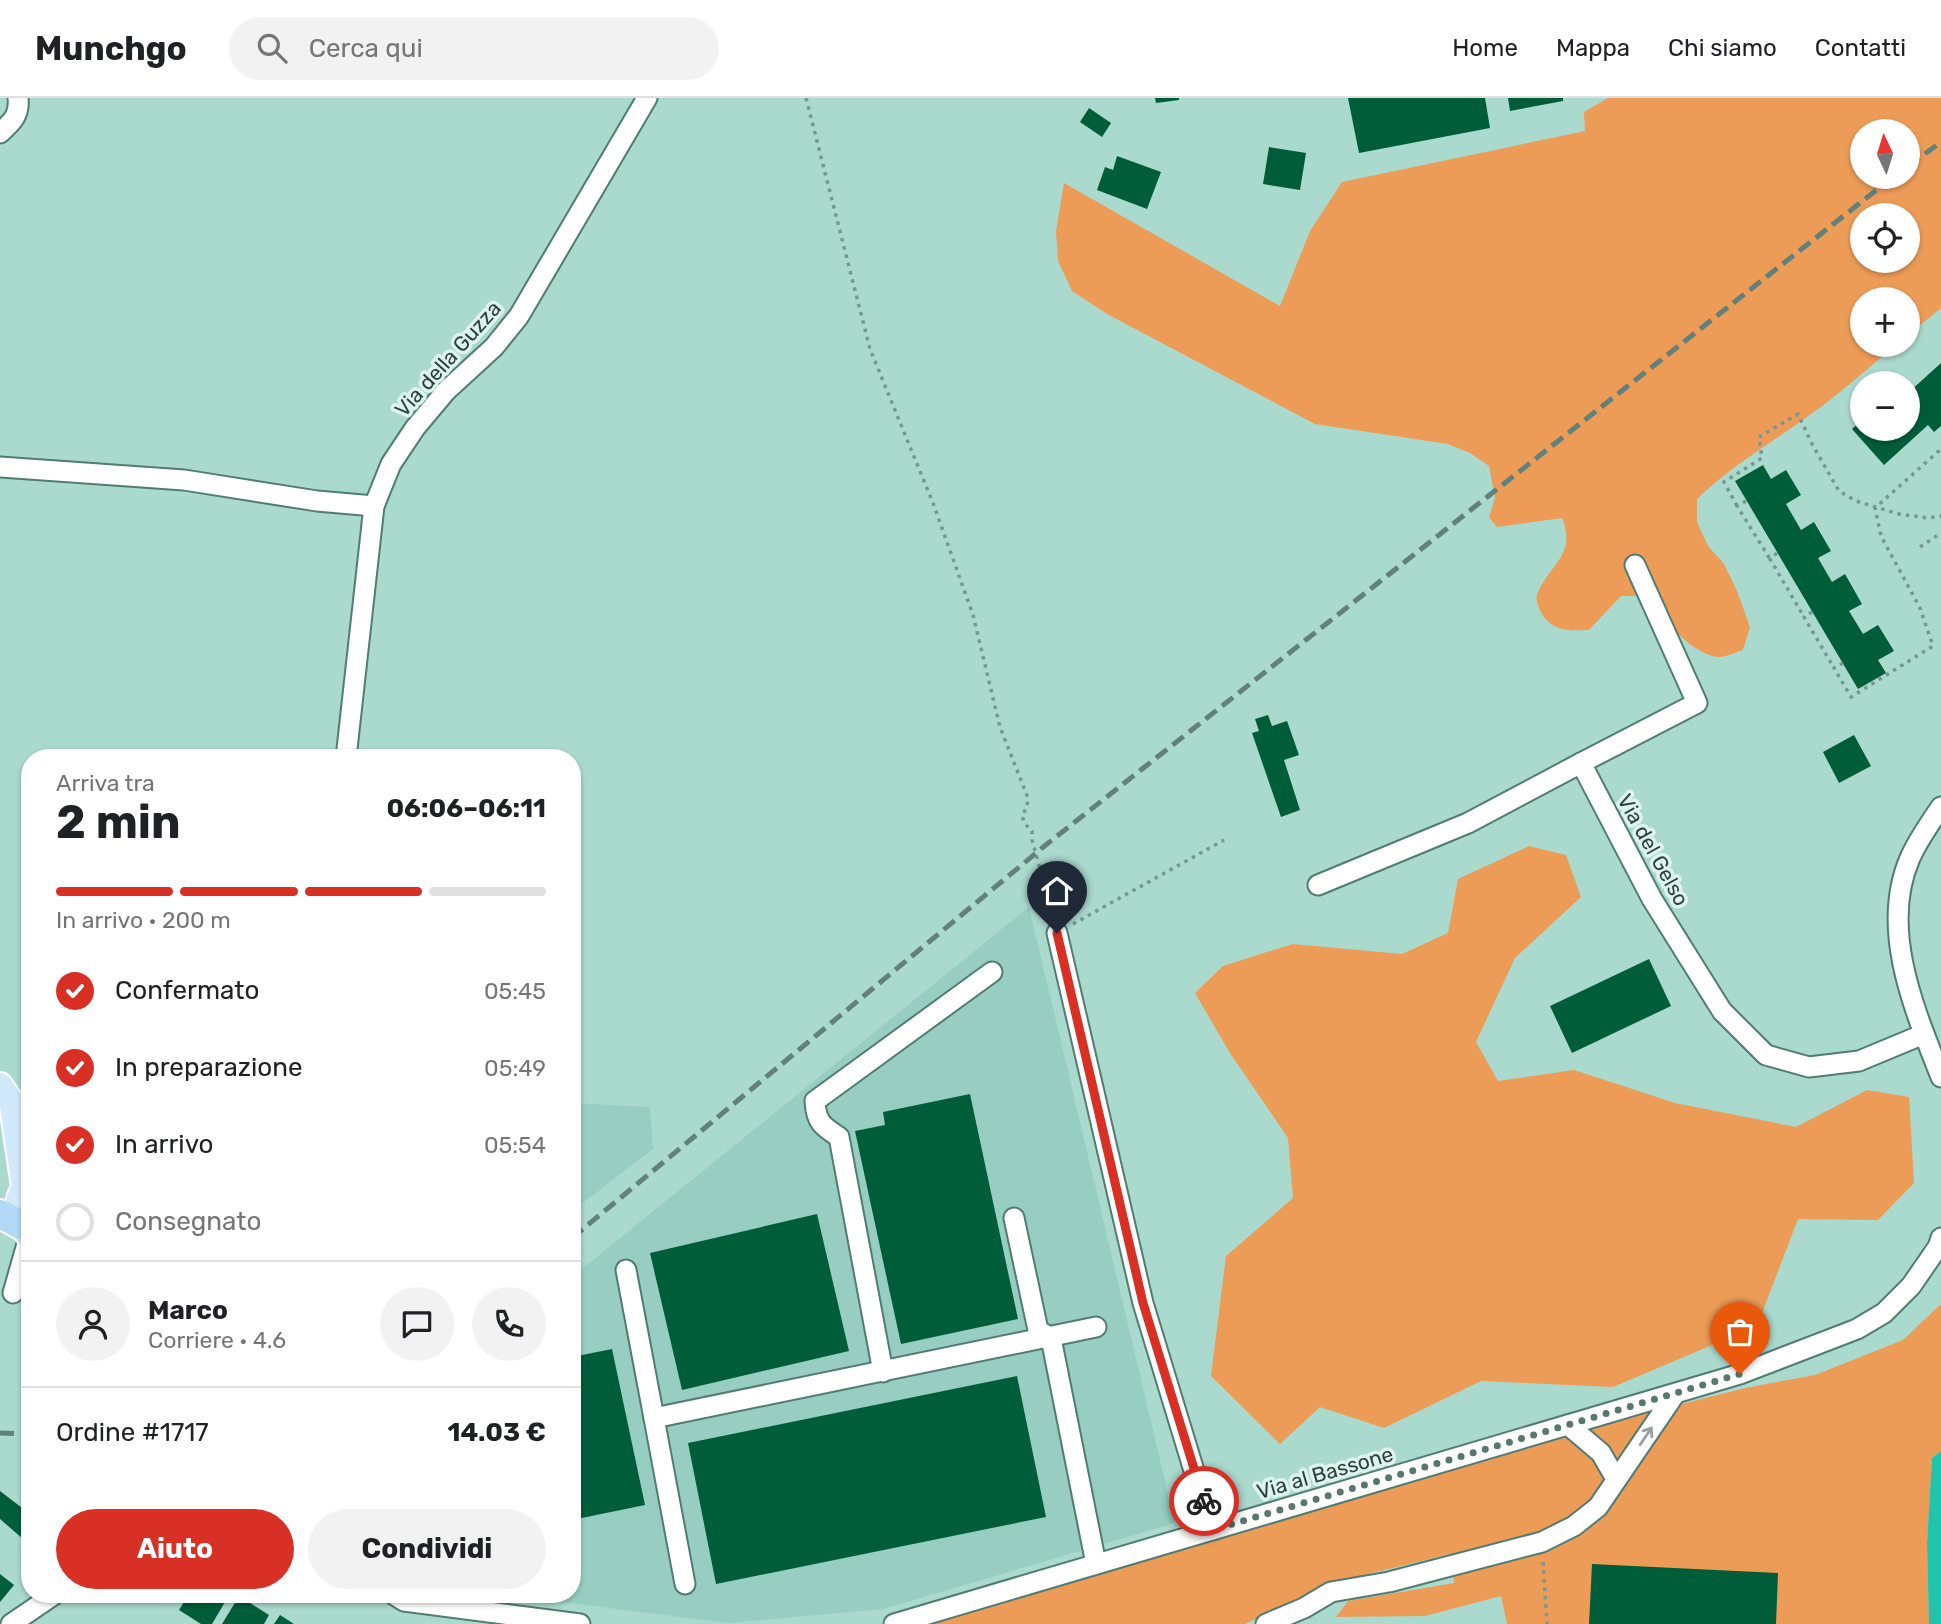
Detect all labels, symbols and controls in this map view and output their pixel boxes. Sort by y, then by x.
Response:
search box [229,17,719,80]
text: Munchgo [35,29,187,68]
icon: search [253,29,291,67]
text: Cerca qui [309,33,423,64]
text: Home [1452,34,1518,62]
text: Mappa [1556,34,1630,62]
text: Chi siamo [1668,34,1777,62]
text: Contatti [1815,34,1906,62]
north arrow [1850,119,1920,189]
map controls [1850,119,1920,441]
button: locate [1850,203,1920,273]
button: + [1850,287,1920,357]
street label: Via della Guzza [389,296,506,422]
button: − [1850,371,1920,441]
text: Arriva tra [56,769,155,797]
street label: Via del Gelso [1612,789,1694,910]
text: 06:06–06:11 [386,793,546,824]
text: 2 min [56,795,181,850]
pin [1027,861,1087,933]
icon: home [1038,872,1076,910]
text: In arrivo · 200 m [56,906,231,934]
icon: check [56,972,94,1010]
text: Confermato [115,975,259,1006]
text: 05:45 [484,977,546,1005]
icon: check [56,1049,94,1087]
text: In preparazione [115,1052,303,1083]
text: 05:49 [484,1054,546,1082]
icon: check [56,1126,94,1164]
text: In arrivo [115,1129,213,1160]
text: 05:54 [484,1131,546,1159]
text: Consegnato [115,1206,261,1237]
button: person [56,1287,130,1361]
button: chat [380,1287,454,1361]
button: phone [472,1287,546,1361]
text: Marco [148,1295,228,1326]
pin [1710,1302,1770,1374]
icon: bag [1721,1313,1759,1351]
text: Corriere · 4.6 [148,1326,286,1354]
text: Ordine #1717 [56,1417,209,1448]
text: 14.03 € [448,1417,546,1448]
one-way arrow [1639,1427,1653,1447]
street label: Via al Bassone [1254,1441,1396,1504]
courier [1169,1466,1239,1536]
icon: bike [1185,1482,1223,1520]
button: Aiuto [56,1509,294,1589]
button: Condividi [308,1509,546,1589]

